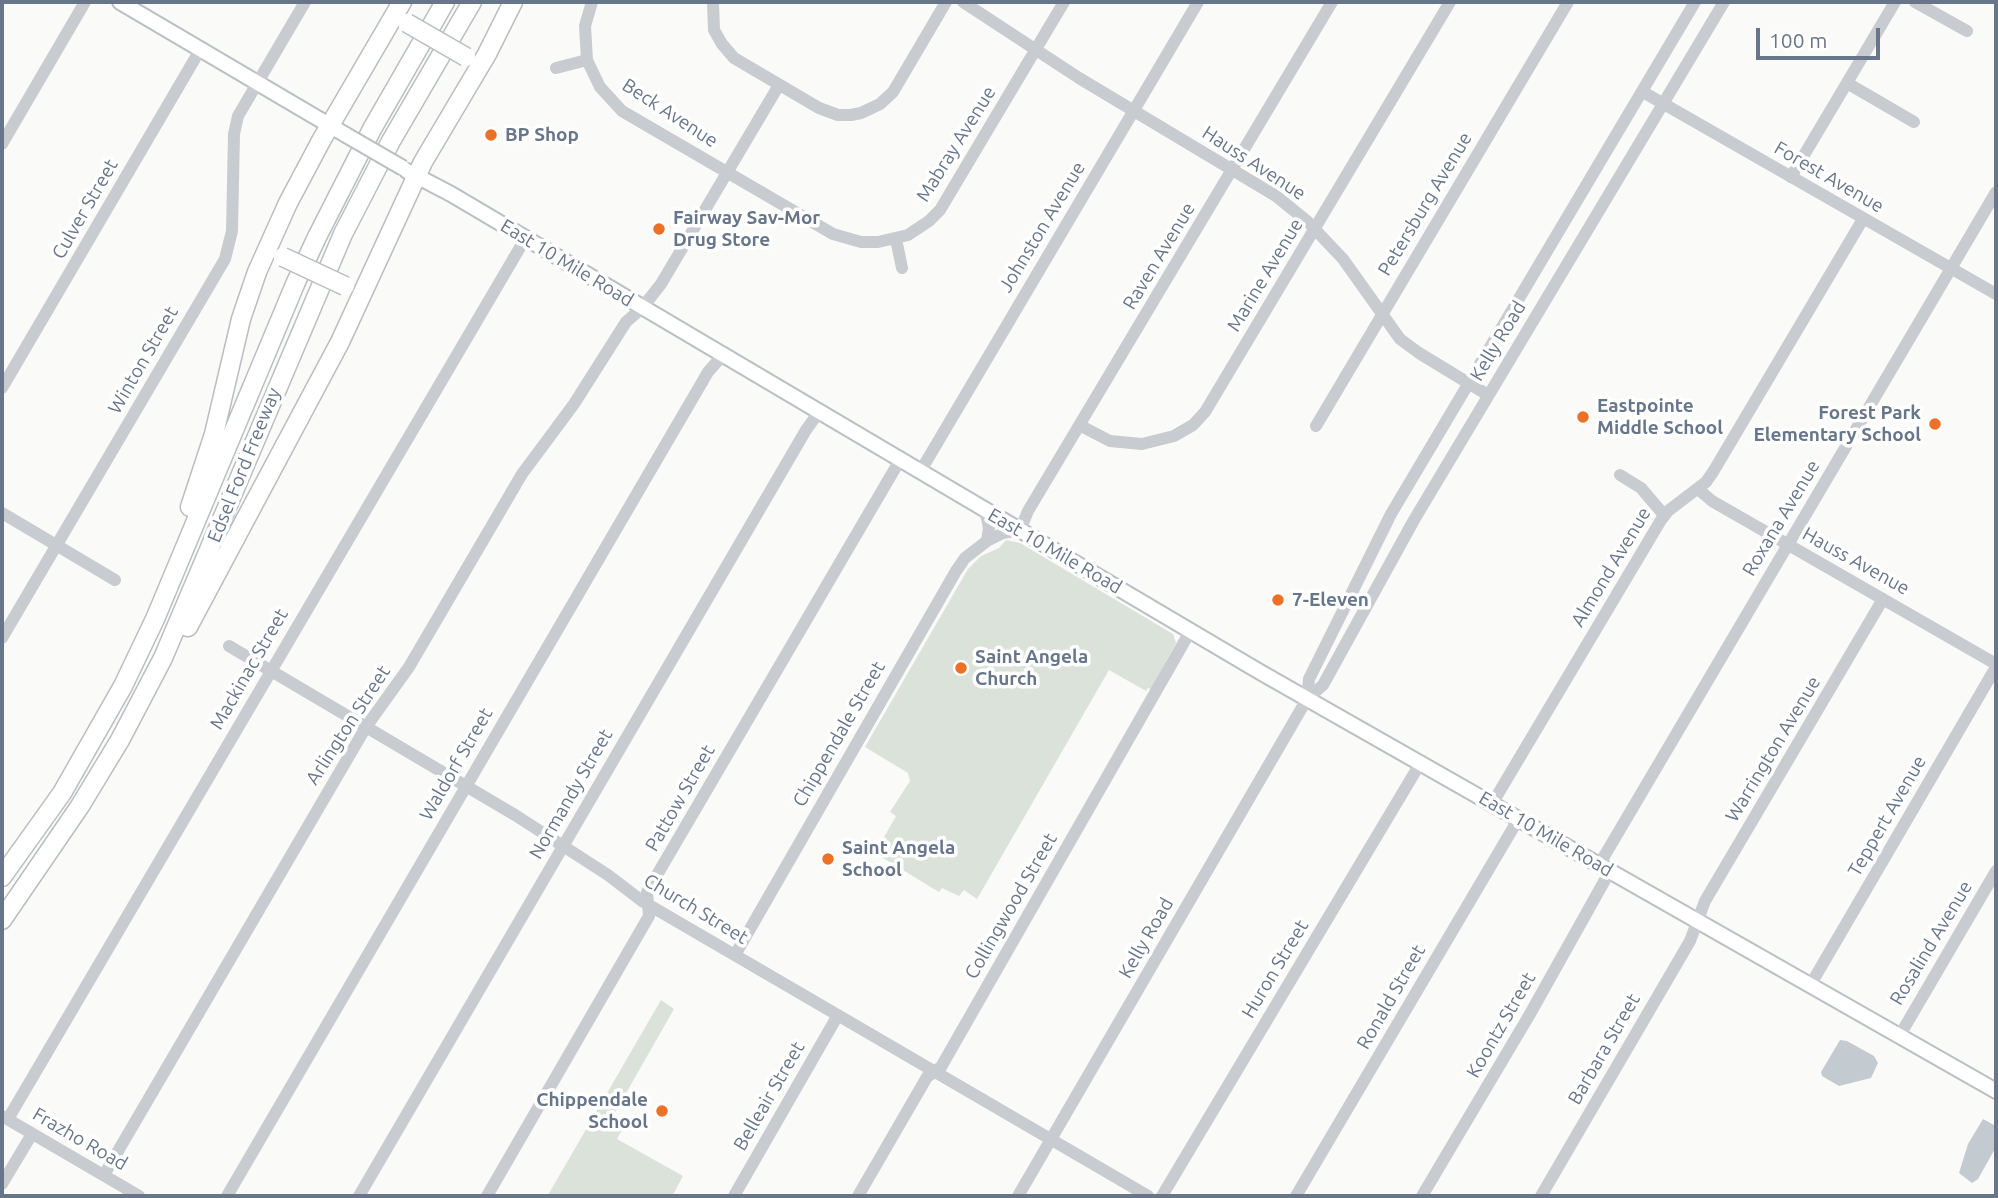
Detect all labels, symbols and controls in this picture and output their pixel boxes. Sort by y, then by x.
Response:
scale bar [1760,14,1884,58]
text: 100 m [1769,28,1827,52]
street label: Beck Avenue [618,74,722,152]
street label: Mabray Avenue [911,82,1001,206]
street label: Hauss Avenue [1198,121,1310,205]
place label: BP Shop [505,124,579,146]
marker: BP Shop [483,127,499,143]
street label: Petersburg Avenue [1373,128,1477,280]
street label: Forest Avenue [1770,136,1888,218]
street label: Culver Street [47,155,123,263]
street label: Johnston Avenue [994,158,1090,296]
street label: Raven Avenue [1118,198,1200,314]
place label: Fairway Sav-Mor Drug Store [673,207,820,251]
street label: East 10 Mile Road [496,214,638,312]
street label: Marine Avenue [1222,214,1308,336]
marker: Fairway Sav-Mor Drug Store [651,221,667,237]
street label: Kelly Road [1465,297,1531,385]
street label: Winton Street [103,302,183,418]
street label: Edsel Ford Freeway [203,384,285,546]
place label: Eastpointe Middle School [1597,395,1723,439]
place label: Forest Park Elementary School [1754,402,1921,446]
marker: Eastpointe Middle School [1575,409,1591,425]
marker: Forest Park Elementary School [1927,416,1943,432]
street label: Roxana Avenue [1737,456,1825,580]
street label: East 10 Mile Road [984,503,1126,599]
street label: Almond Avenue [1566,503,1656,631]
street label: Hauss Avenue [1799,522,1913,600]
place label: 7-Eleven [1292,589,1369,611]
marker: 7-Eleven [1270,592,1286,608]
street label: Mackinac Street [205,604,293,734]
place label: Saint Angela Church [975,646,1088,690]
street label: Chippendale Street [788,657,890,811]
marker: Saint Angela Church [953,660,969,676]
street label: Arlington Street [301,661,395,789]
street label: Warrington Avenue [1721,672,1825,826]
street label: Waldorf Street [415,704,497,824]
street label: Normandy Street [524,725,618,863]
street label: Pattow Street [640,741,720,855]
street label: Teppert Avenue [1843,751,1931,881]
street label: East 10 Mile Road [1475,786,1617,882]
street label: Collingwood Street [960,829,1062,983]
place label: Saint Angela School [842,837,955,881]
marker: Saint Angela School [820,851,836,867]
street label: Church Street [640,869,752,949]
street label: Rosalind Avenue [1885,877,1977,1009]
street label: Kelly Road [1114,894,1178,982]
street label: Huron Street [1237,916,1313,1022]
street label: Ronald Street [1352,941,1430,1053]
street label: Koontz Street [1462,968,1540,1082]
street label: Barbara Street [1563,989,1645,1109]
street label: Belleair Street [729,1037,809,1155]
place label: Chippendale School [536,1089,648,1133]
street label: Frazho Road [29,1103,131,1175]
marker: Chippendale School [654,1103,670,1119]

